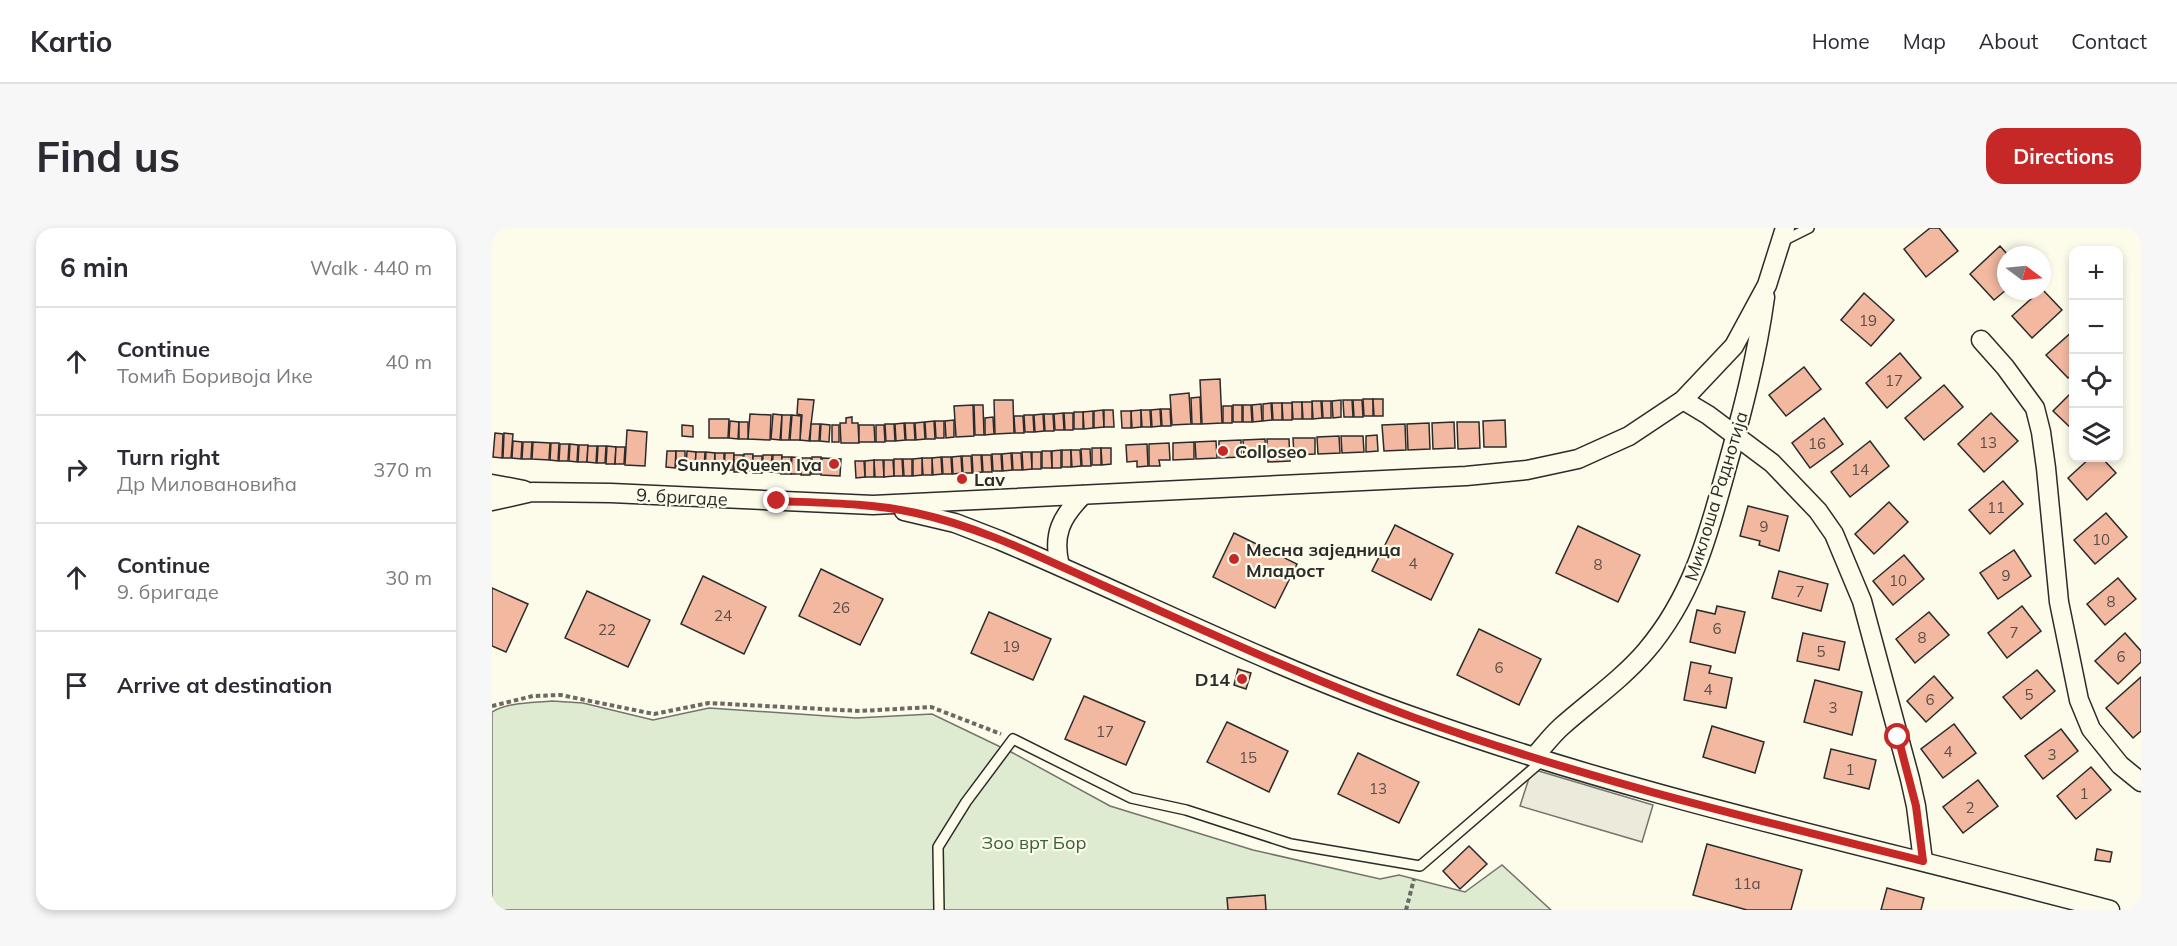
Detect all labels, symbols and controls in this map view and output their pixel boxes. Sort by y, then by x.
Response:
text: Kartio [30,24,112,59]
text: Home [1812,28,1870,54]
text: Map [1903,28,1946,54]
text: About [1979,28,2038,54]
text: Contact [2071,28,2147,54]
button: Directions [1986,128,2141,184]
text: Find us [36,130,180,183]
north arrow [1997,246,2051,300]
map controls [2069,246,2123,462]
button: + [2069,246,2123,300]
text: 6 min [60,251,129,284]
text: Walk · 440 m [310,255,432,280]
button: − [2069,300,2123,354]
house number: 19 [1859,311,1877,330]
text: Continue [117,335,210,363]
icon: ahead [60,345,93,378]
text: 40 m [385,349,432,374]
button: locate [2069,354,2123,408]
text: Томић Боривоја Ике [117,363,313,388]
house number: 17 [1885,371,1903,390]
street label: Миклоша Раднотија [1679,408,1753,584]
button: layers [2069,408,2123,462]
house number: 13 [1979,433,1997,452]
house number: 16 [1808,434,1826,453]
place label: Colloseo [1235,440,1307,463]
text: Turn right [117,443,220,471]
marker: Colloseo [1216,444,1230,458]
icon: right [60,453,93,486]
place label: Sunny Queen Iva [677,453,822,476]
text: 370 m [373,457,432,482]
marker: Sunny Queen Iva [827,457,841,471]
house number: 14 [1851,460,1869,479]
place label: Lav [974,468,1005,491]
text: Др Миловановића [117,471,297,496]
marker: Lav [955,472,969,486]
street label: 9. бригаде [636,483,728,511]
route end [763,487,789,513]
house number: 11 [1987,498,2005,517]
house number: 9 [1759,517,1769,536]
house number: 10 [2092,530,2110,549]
place label: Месна заједница Младост [1246,538,1401,582]
text: Continue [117,551,210,579]
marker: Месна заједница Младост [1227,552,1241,566]
house number: 4 [1408,554,1418,573]
house number: 8 [1593,555,1603,574]
icon: ahead [60,561,93,594]
text: 30 m [385,565,432,590]
house number: 9 [2001,566,2011,585]
house number: 10 [1889,571,1907,590]
text: 9. бригаде [117,579,219,604]
house number: 7 [1795,582,1805,601]
house number: 8 [2106,592,2116,611]
house number: 26 [832,598,850,617]
house number: 24 [714,606,732,625]
house number: 6 [1712,619,1722,638]
house number: 22 [598,620,616,639]
house number: 7 [2009,623,2019,642]
house number: 8 [1917,628,1927,647]
house number: 19 [1002,637,1020,656]
house number: 5 [1816,642,1826,661]
house number: 6 [2116,647,2126,666]
house number: 6 [1494,658,1504,677]
place label: D14 [1195,668,1230,691]
icon: arrive [60,669,93,702]
text: Arrive at destination [117,671,332,699]
marker: D14 [1235,672,1249,686]
house number: 4 [1703,680,1713,699]
house number: 5 [2024,685,2034,704]
house number: 6 [1925,690,1935,709]
house number: 3 [1828,698,1838,717]
house number: 17 [1096,722,1114,741]
route start [1884,723,1910,749]
house number: 4 [1943,742,1953,761]
house number: 3 [2047,745,2057,764]
house number: 15 [1239,748,1257,767]
house number: 1 [1845,760,1855,779]
house number: 13 [1369,779,1387,798]
house number: 1 [2079,784,2089,803]
house number: 2 [1965,798,1975,817]
park label: Зоо врт Бор [982,831,1086,854]
house number: 11a [1733,874,1761,893]

